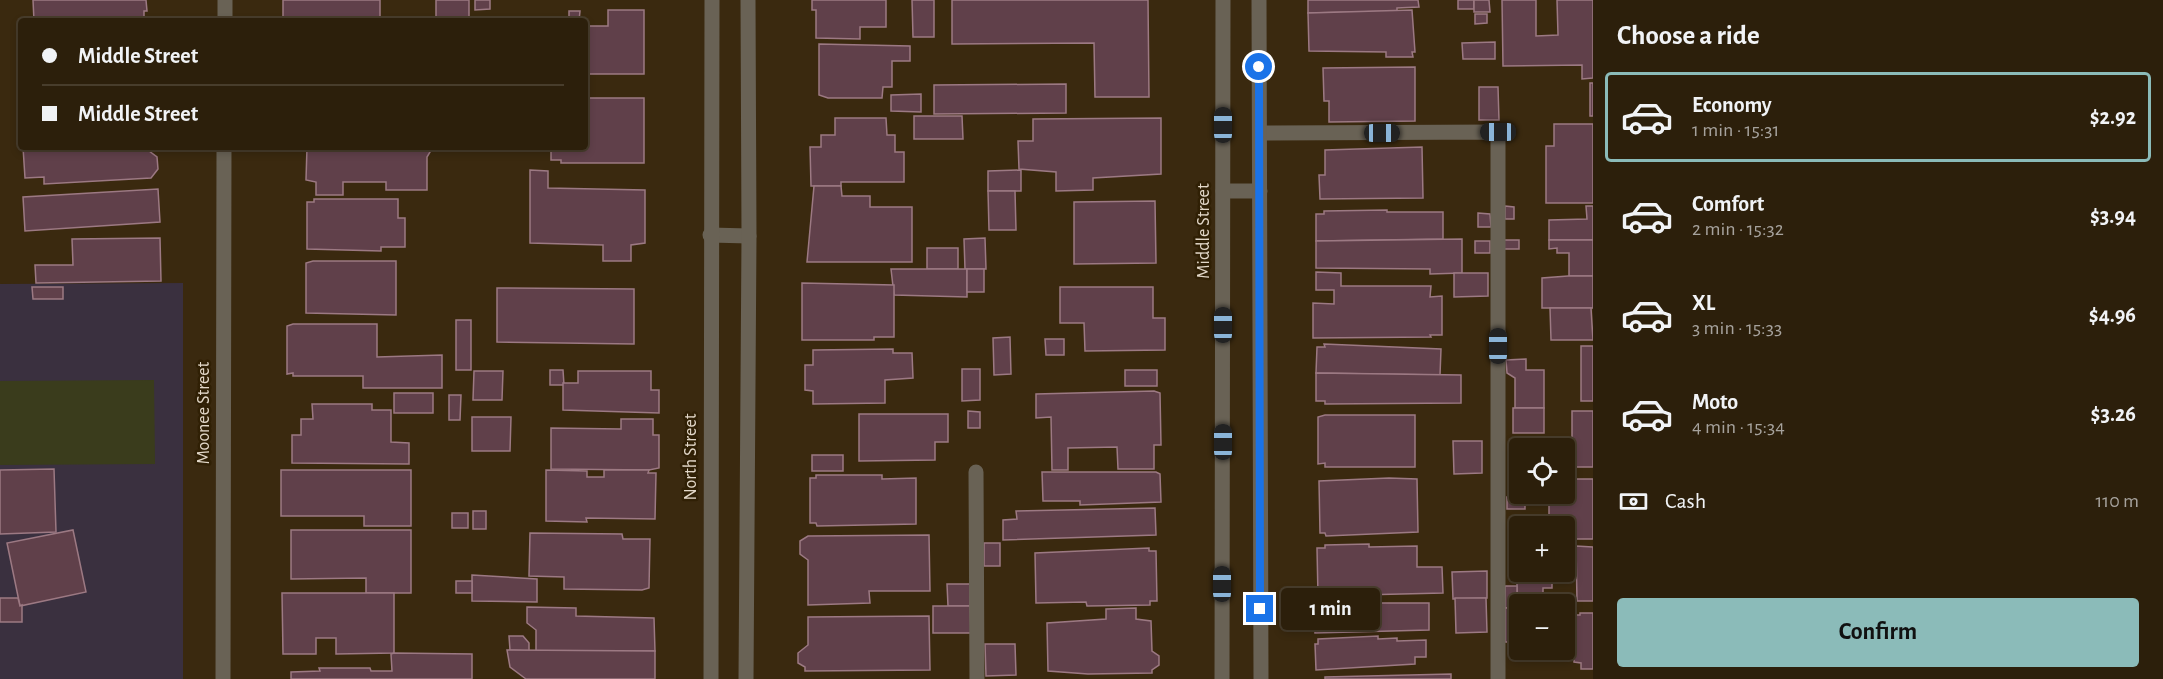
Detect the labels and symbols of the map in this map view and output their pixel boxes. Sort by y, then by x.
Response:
route start [1245,53,1272,80]
car [1214,107,1232,143]
car [1480,123,1516,141]
car [1364,124,1400,142]
street label: Middle Street [1195,183,1213,279]
car [1214,307,1232,343]
car [1489,328,1507,364]
street label: Moonee Street [195,361,213,464]
street label: North Street [682,413,700,500]
car [1214,424,1232,460]
car [1213,566,1231,602]
callout: 1 min [1281,588,1380,630]
route end [1246,595,1273,622]

